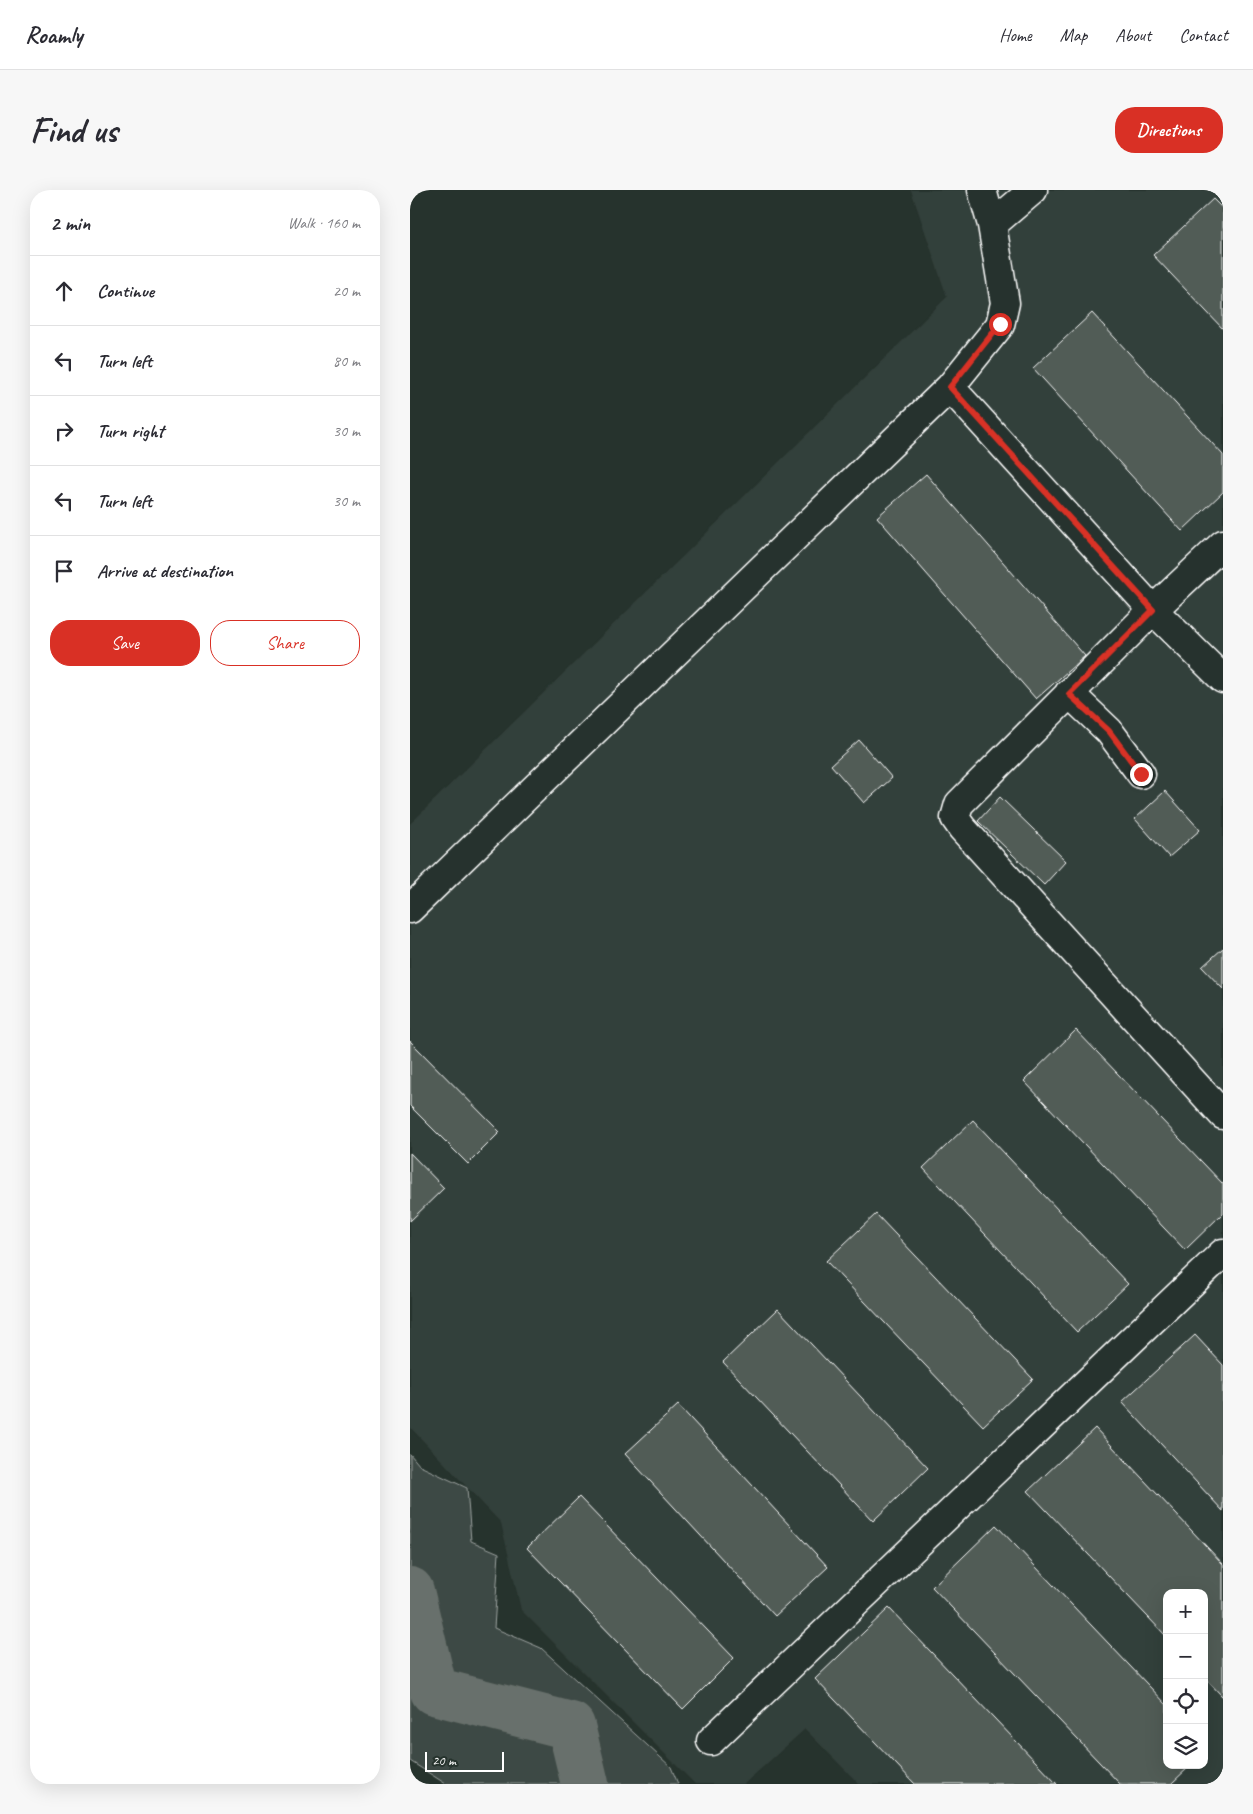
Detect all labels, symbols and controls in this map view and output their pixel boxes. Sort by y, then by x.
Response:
text: Roamly [25,20,82,50]
text: Home [999,24,1032,46]
text: Map [1060,24,1087,46]
text: About [1115,24,1151,46]
text: Contact [1179,24,1228,46]
button: Directions [1115,107,1223,153]
text: Find us [30,108,117,153]
text: 2 min [50,210,90,236]
text: Walk · 160 m [288,213,360,233]
icon: ahead [50,277,78,305]
text: Continue [97,279,154,303]
text: 20 m [333,281,360,301]
route start [989,313,1012,336]
icon: left [50,347,78,375]
text: Turn left [97,349,152,373]
text: 80 m [333,351,360,371]
icon: right [50,417,78,445]
text: Turn right [97,419,164,443]
text: 30 m [333,421,360,441]
icon: left [50,487,78,515]
text: Turn left [97,489,152,513]
text: 30 m [333,491,360,511]
icon: arrive [50,557,78,585]
text: Arrive at destination [97,559,233,583]
button: Save [50,620,200,666]
button: Share [210,620,360,666]
route end [1130,763,1153,786]
map controls [1163,1589,1208,1769]
button: + [1163,1589,1208,1634]
button: − [1163,1634,1208,1679]
button: locate [1163,1679,1208,1724]
button: layers [1163,1724,1208,1769]
scale bar [425,1749,504,1772]
text: 20 m [432,1752,456,1769]

